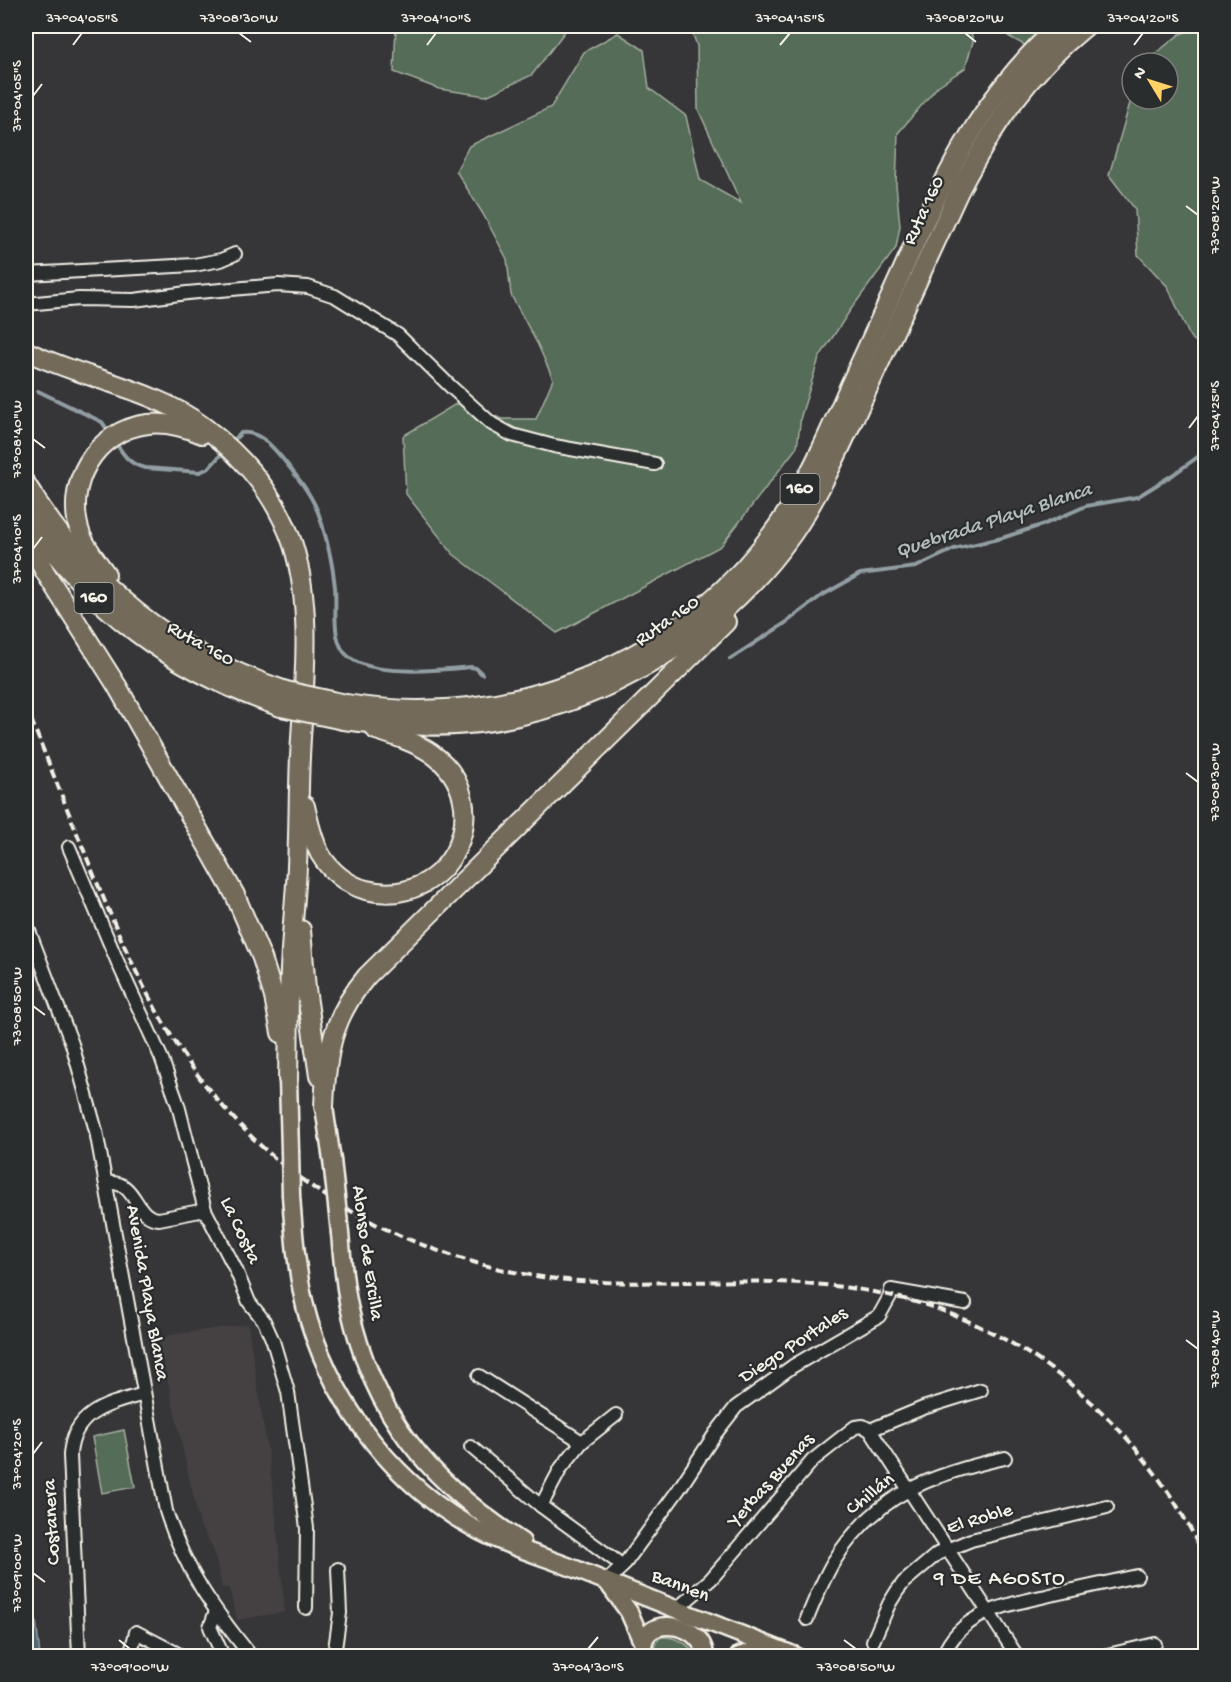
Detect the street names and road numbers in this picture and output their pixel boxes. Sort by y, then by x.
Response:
street label: Ruta 160 [899,173,951,249]
road number: 160 [780,474,820,504]
road number: 160 [74,583,113,613]
street label: Ruta 160 [631,592,705,652]
street label: Ruta 160 [162,617,238,673]
street label: Alonso de Ercilla [345,1184,387,1323]
street label: La Costa [214,1194,265,1269]
street label: Avenida Playa Blanca [119,1204,173,1383]
street label: Diego Portales [734,1302,853,1391]
street label: Yerbas Buenas [723,1429,821,1534]
street label: Chillán [842,1469,900,1521]
street label: Costanera [39,1478,67,1565]
street label: El Roble [944,1499,1016,1540]
street label: Bannen [647,1565,713,1609]

